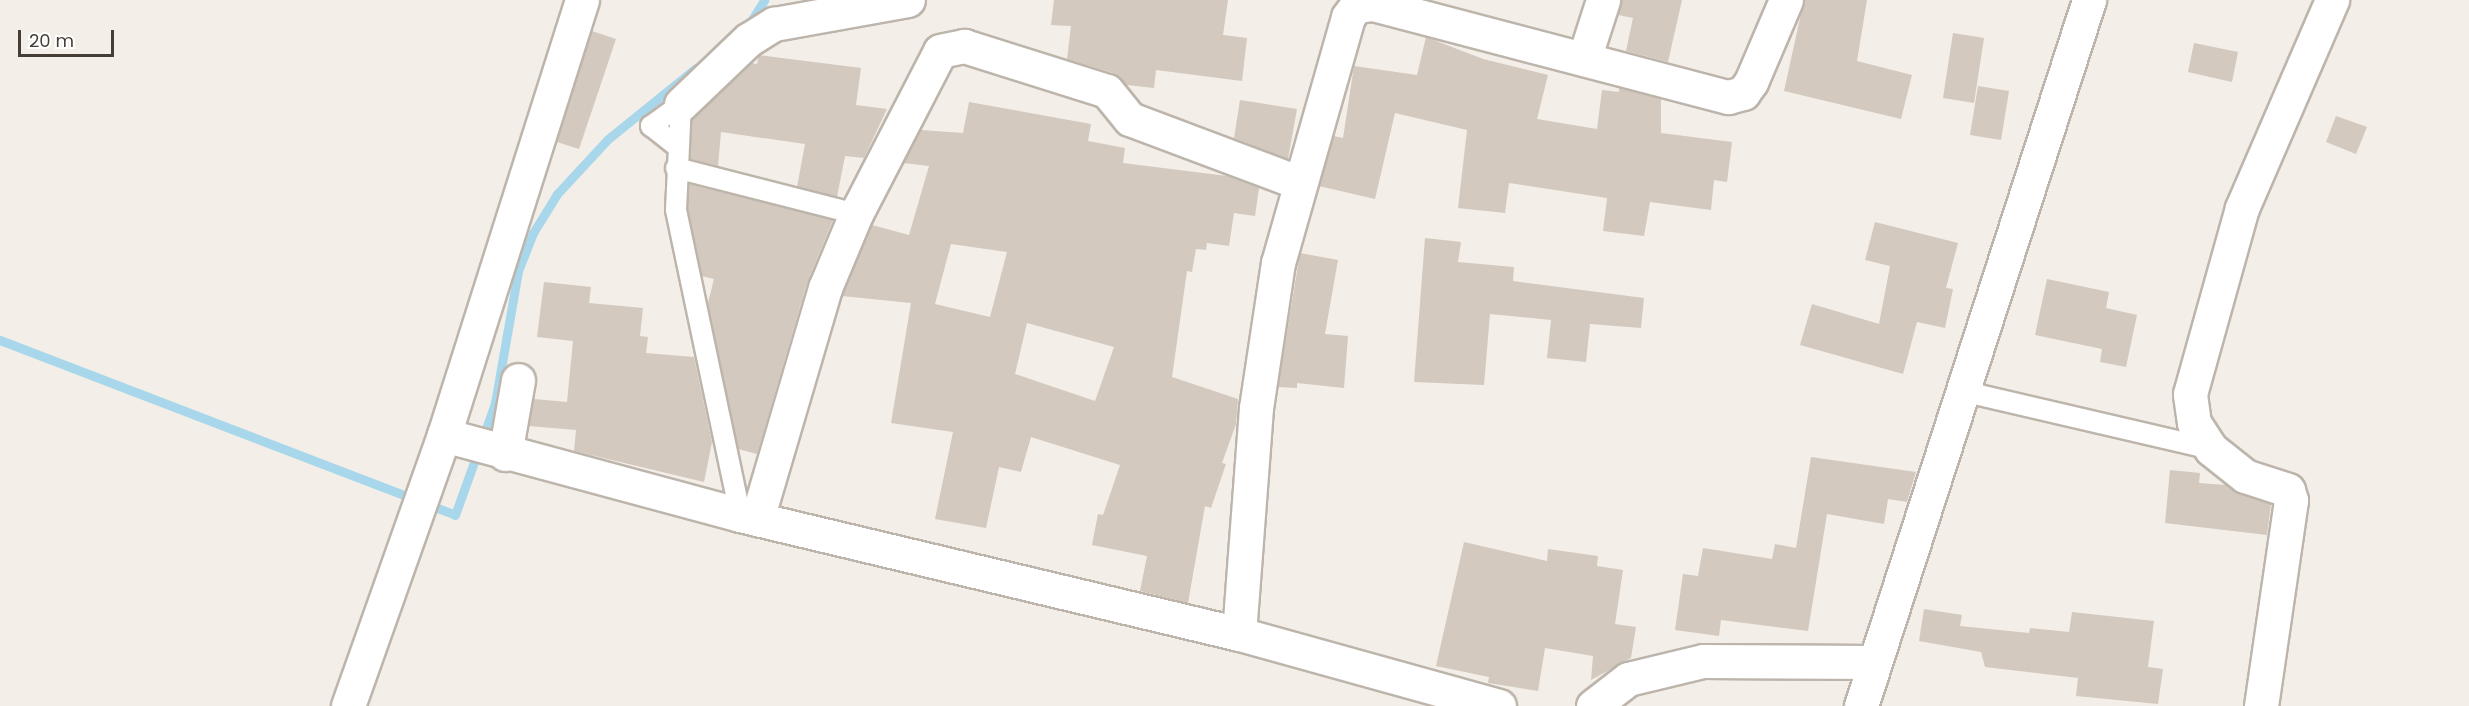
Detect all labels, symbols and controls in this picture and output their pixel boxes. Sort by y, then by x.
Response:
scale bar [21,18,117,56]
text: 20 m [29,28,74,53]

